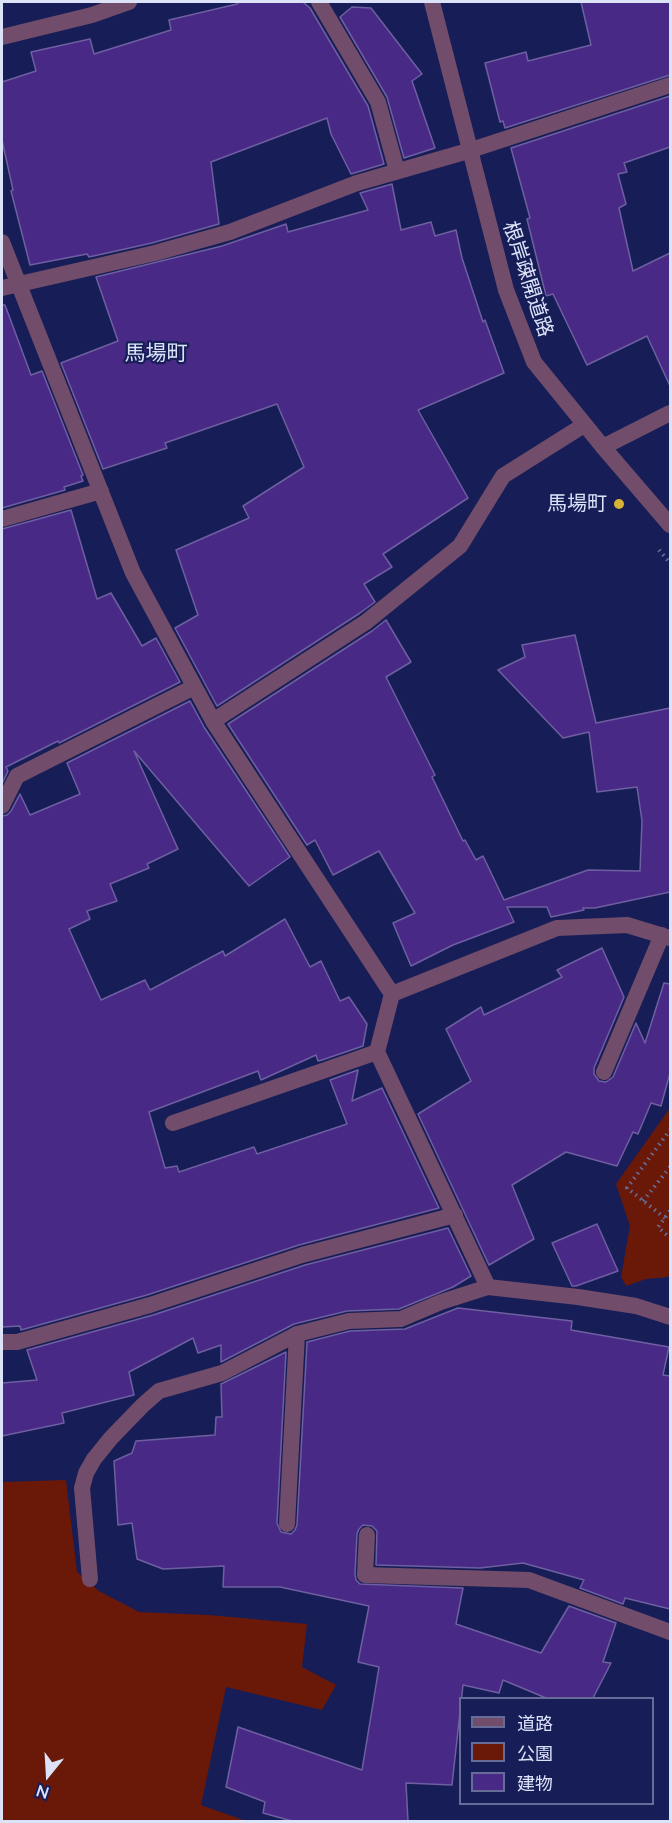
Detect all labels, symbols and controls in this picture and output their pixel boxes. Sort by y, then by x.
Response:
street label: 根岸疎開道路 [498,218,558,340]
district label: 馬場町 [125,340,187,366]
place label: 馬場町 [547,492,607,516]
marker: 馬場町 [612,497,626,511]
legend [459,1697,654,1805]
text: 道路 [517,1712,553,1734]
text: 公園 [517,1742,553,1764]
north arrow [18,1745,78,1805]
text: 建物 [517,1772,553,1794]
text: N [33,1782,51,1804]

